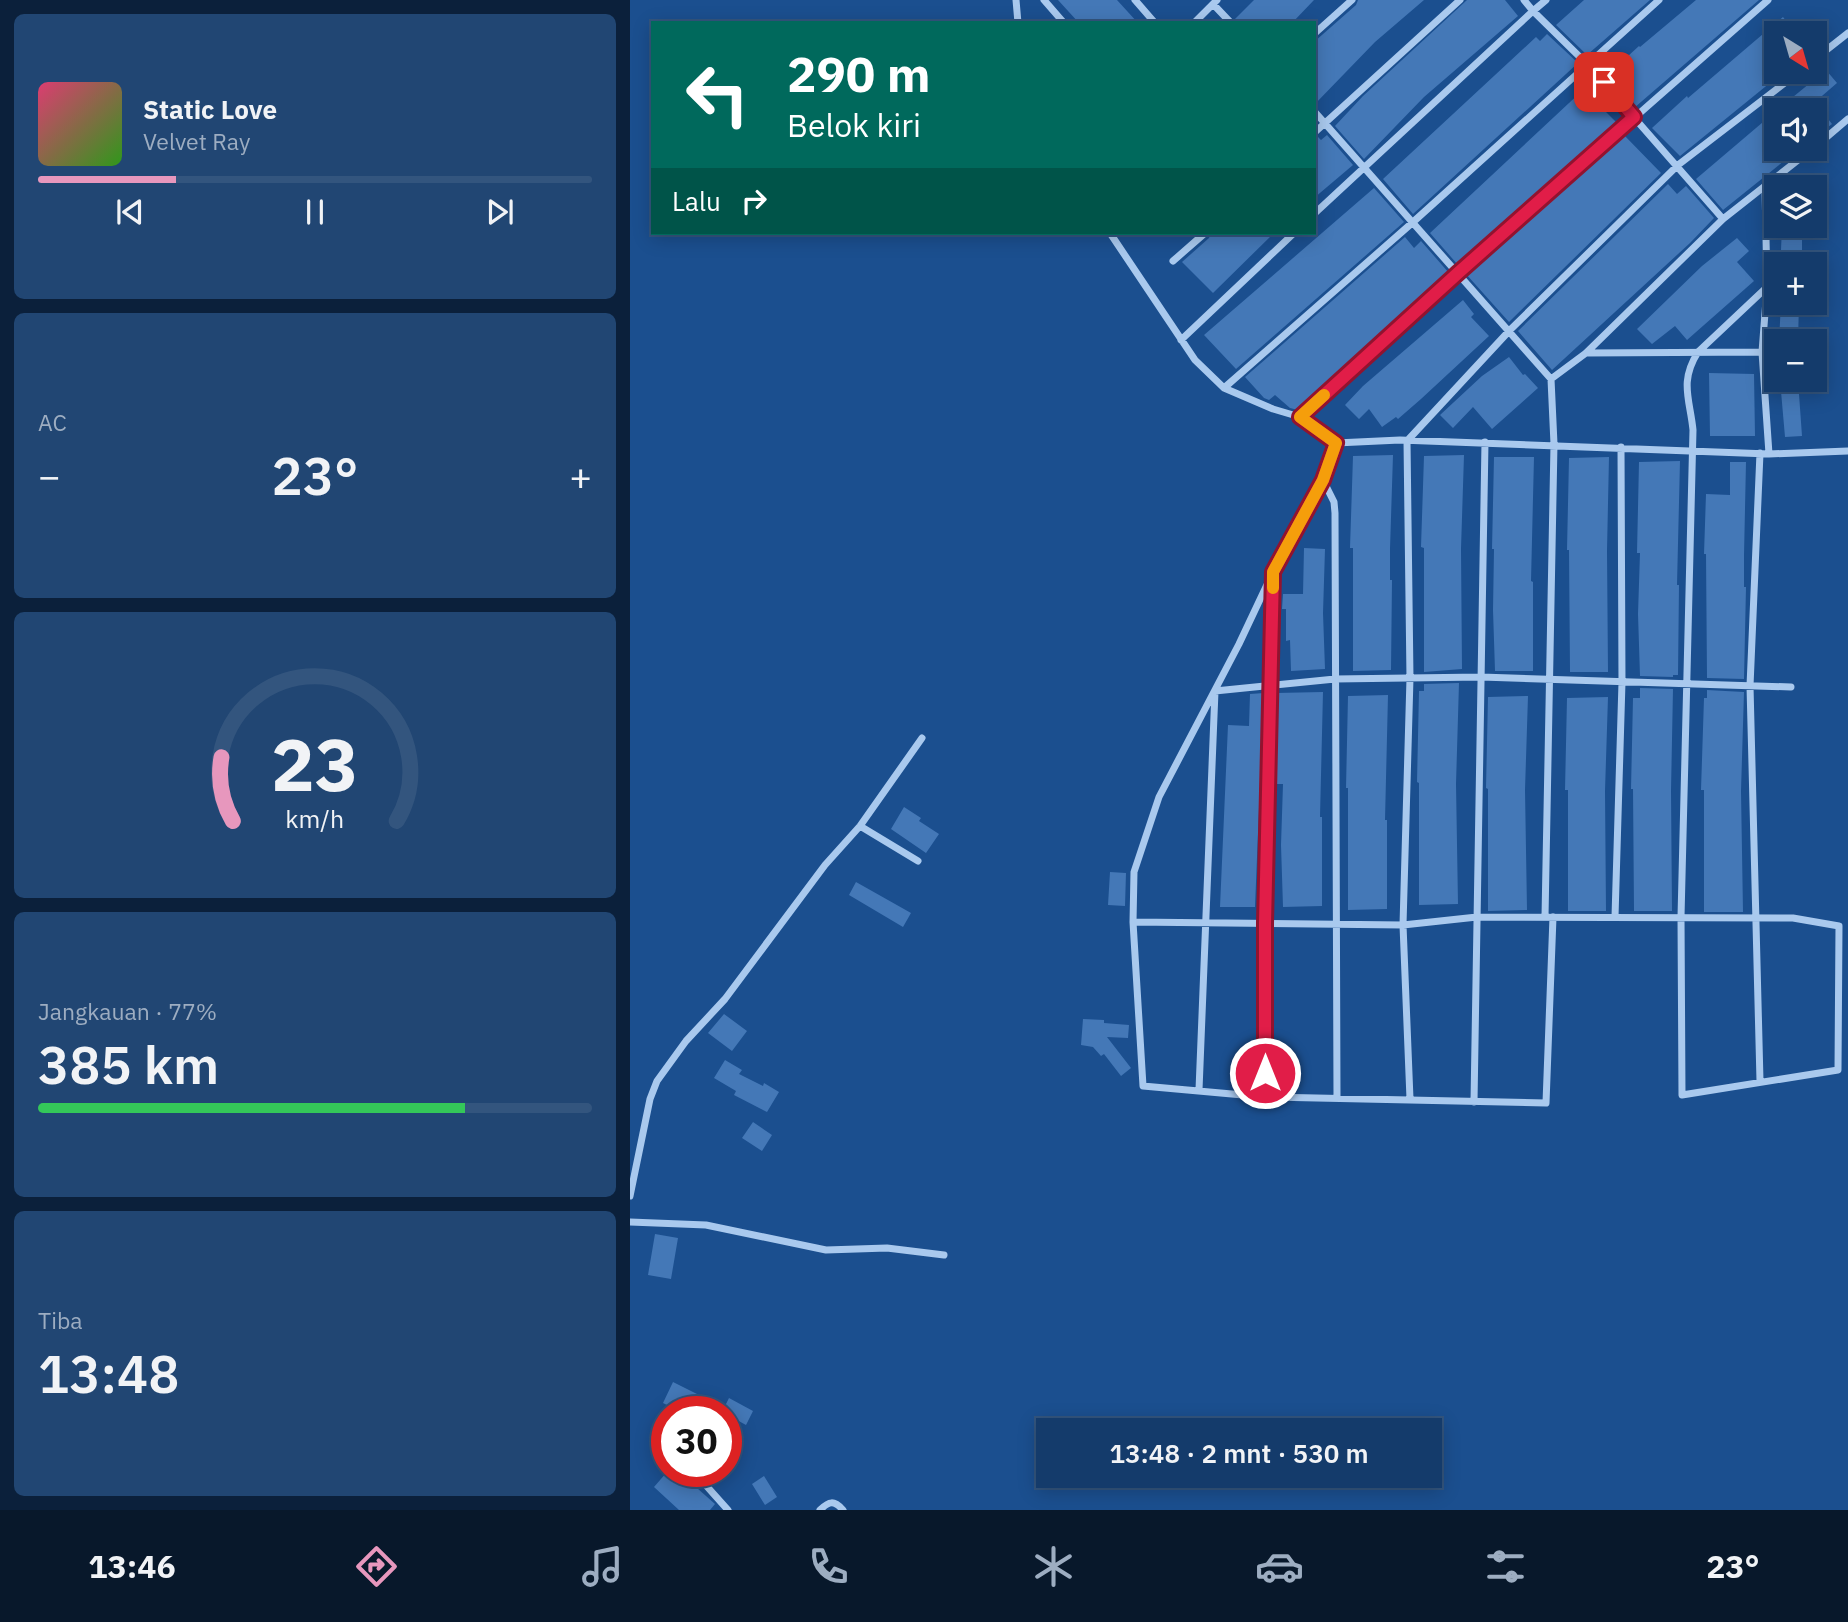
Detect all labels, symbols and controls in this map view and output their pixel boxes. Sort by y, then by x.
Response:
north arrow [1764,21,1827,84]
map controls [1764,21,1827,392]
text: 290 m [787,42,931,105]
icon: left [672,49,763,140]
pin [1574,52,1634,112]
icon: arrive [1585,63,1623,101]
text: Static Love [143,92,277,126]
button: sound [1764,98,1827,161]
text: Belok kiri [787,104,921,146]
text: Velvet Ray [143,126,250,156]
button: layers [1764,175,1827,238]
icon: right [735,182,773,220]
text: Lalu [672,184,721,218]
icon: previous [111,193,149,231]
icon: pause [296,193,334,231]
icon: next [481,193,519,231]
button: + [1764,252,1827,315]
button: − [1764,329,1827,392]
text: AC [38,407,67,437]
text: 23° [272,442,358,509]
text: − [38,451,61,500]
text: + [569,451,592,500]
text: 23 [271,716,359,811]
text: km/h [286,802,344,835]
text: Jangkauan · 77% [38,996,217,1026]
text: 385 km [38,1031,219,1098]
position arrow [1228,1036,1302,1110]
text: Tiba [38,1305,83,1335]
text: 13:48 [38,1340,179,1407]
speed limit sign: 30 [651,1396,742,1487]
text: 13:48 · 2 mnt · 530 m [1109,1436,1369,1470]
icon: directions [352,1542,401,1591]
icon: music [578,1542,627,1591]
icon: phone [804,1542,853,1591]
icon: climate [1029,1542,1078,1591]
icon: car [1255,1542,1304,1591]
icon: filters [1481,1542,1530,1591]
text: 13:46 [88,1545,176,1587]
text: 23° [1706,1545,1760,1587]

